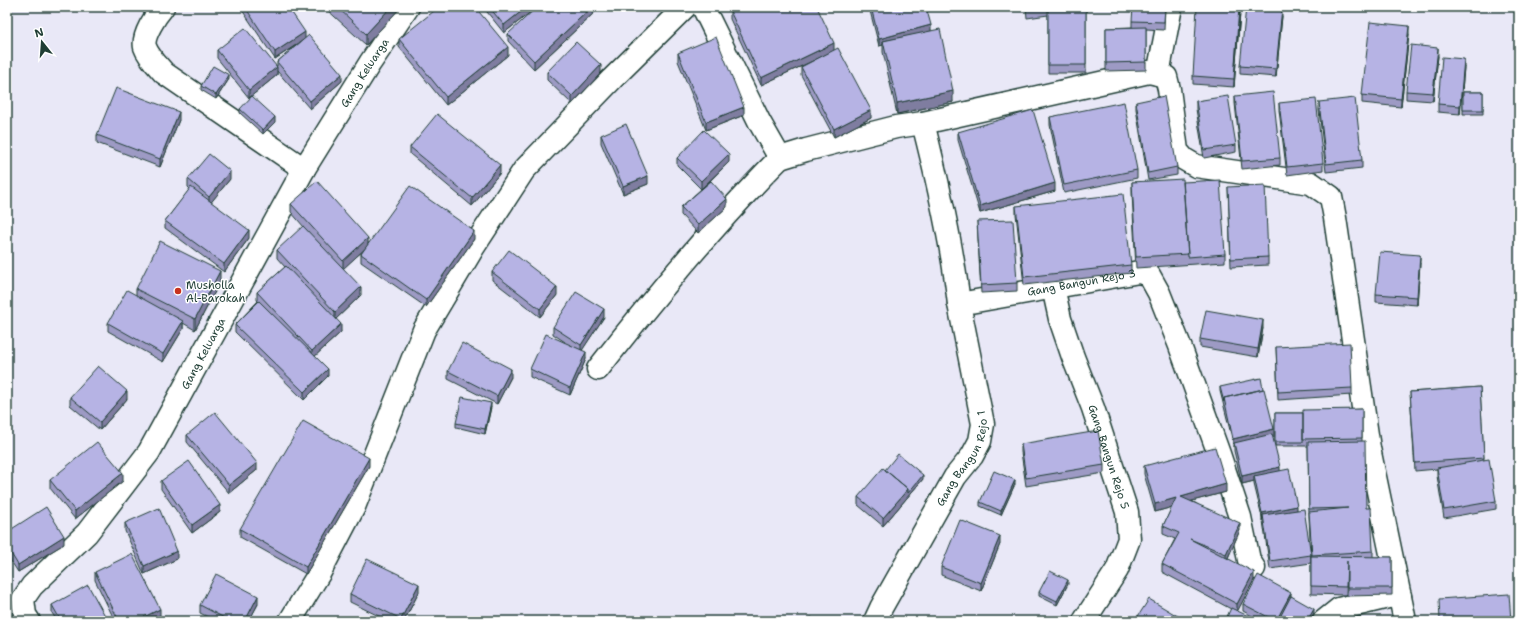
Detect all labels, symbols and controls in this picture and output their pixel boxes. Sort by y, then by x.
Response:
north arrow [22,22,62,62]
text: N [33,24,46,41]
street label: Gang Keluarga [337,35,392,110]
street label: Gang Bangun Rejo 3 [1026,265,1137,299]
place label: Musholla Al-Barokah [186,278,245,306]
marker: Musholla Al-Barokah [173,286,183,296]
street label: Gang Keluarga [177,315,229,392]
street label: Gang Bangun Rejo 5 [1085,403,1133,511]
street label: Gang Bangun Rejo 1 [933,409,991,509]

